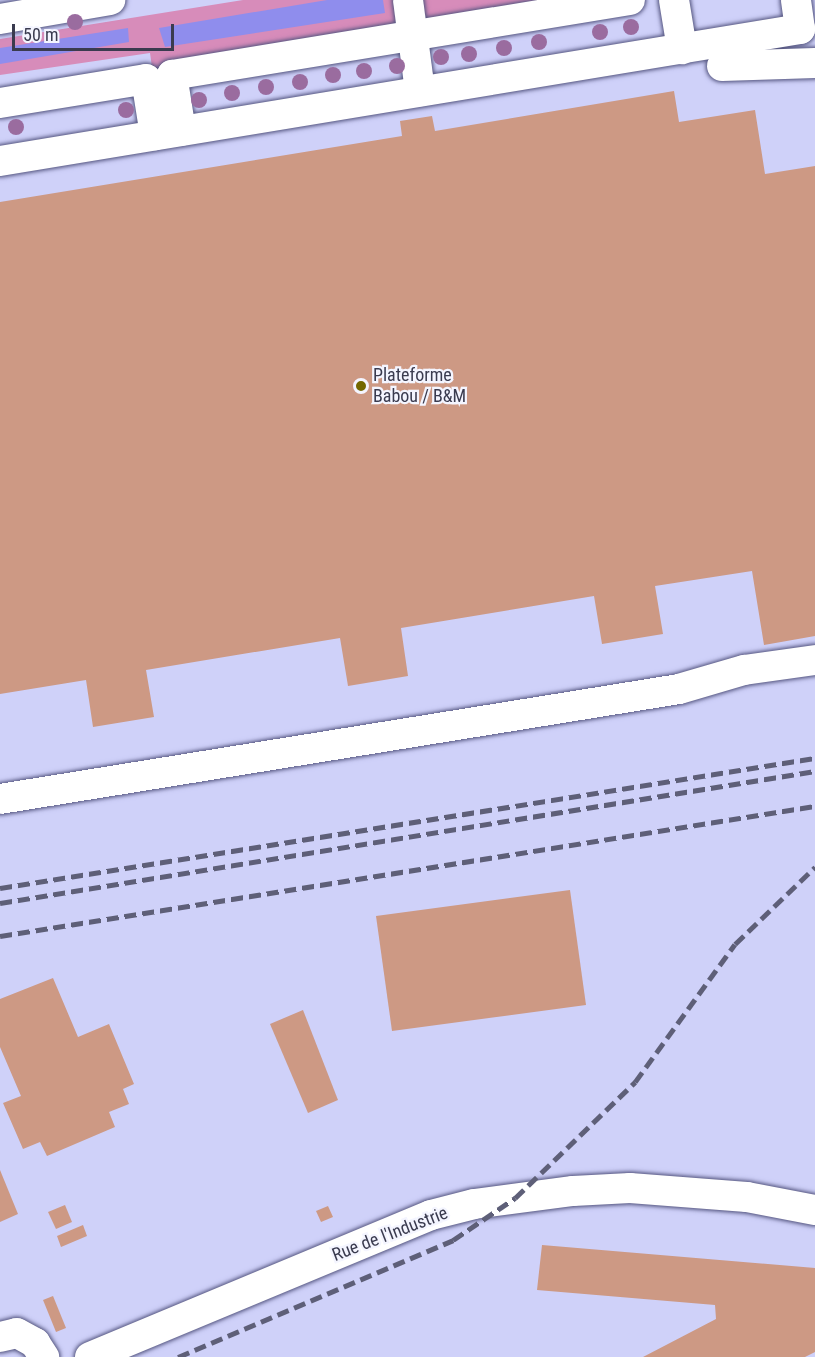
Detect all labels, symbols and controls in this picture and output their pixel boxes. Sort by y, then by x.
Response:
scale bar [15,12,177,50]
text: 50 m [23,24,58,45]
place label: Plateforme Babou / B&M [373,365,466,407]
marker: Plateforme Babou / B&M [354,379,368,393]
street label: Rue de l'Industrie [329,1202,451,1266]

